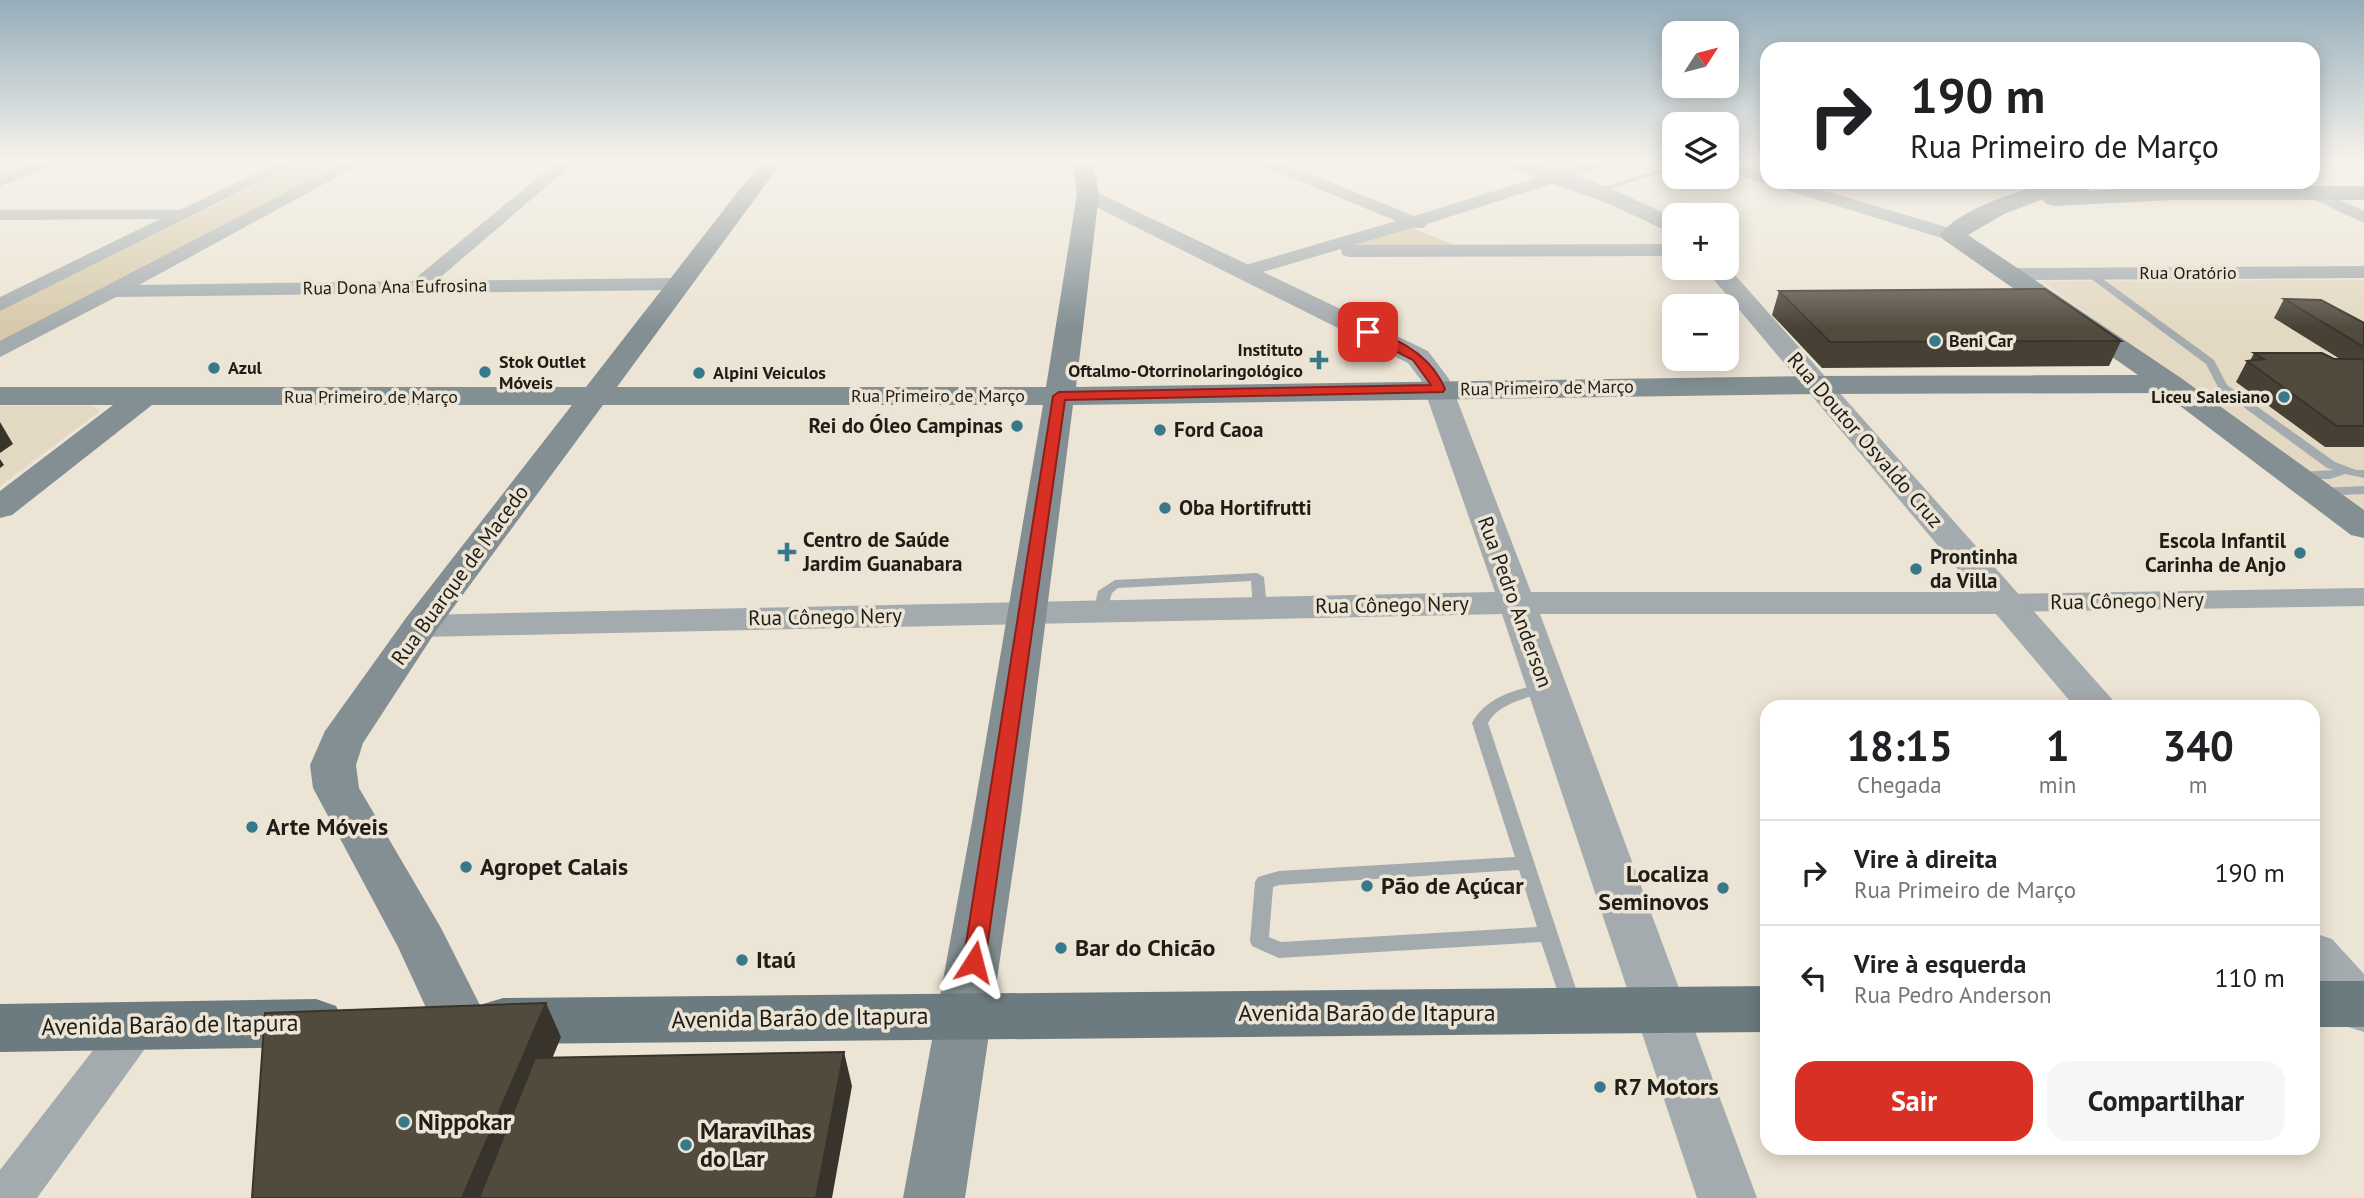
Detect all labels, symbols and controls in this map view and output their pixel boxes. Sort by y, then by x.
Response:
north arrow [1662,21,1740,98]
map controls [1662,21,1739,371]
text: 190 m [1910,63,2045,127]
icon: right [1795,70,1886,161]
button: layers [1662,112,1739,189]
text: Rua Primeiro de Março [1910,125,2219,167]
button: + [1662,203,1739,280]
street label: Rua Oratório [2139,261,2237,284]
street label: Rua Dona Ana Eufrosina [303,273,487,300]
button: − [1662,294,1739,371]
pin [1338,302,1398,362]
icon: arrive [1349,313,1387,351]
place label: Beni Car [1949,329,2014,352]
marker: Beni Car [1927,333,1943,349]
place label: Instituto Oftalmo-Otorrinolaringológico [1068,338,1303,382]
street label: Rua Doutor Osvaldo Cruz [1782,346,1949,533]
place label: Stok Outlet Móveis [499,350,586,394]
marker: Instituto Oftalmo-Otorrinolaringológico [1309,350,1329,370]
place label: Azul [228,356,263,379]
marker: Azul [206,360,222,376]
place label: Alpini Veiculos [713,361,826,384]
marker: Stok Outlet Móveis [477,364,493,380]
marker: Alpini Veiculos [691,365,707,381]
street label: Rua Primeiro de Março [1460,374,1634,401]
street label: Rua Primeiro de Março [851,384,1025,407]
street label: Rua Primeiro de Março [284,385,458,408]
place label: Liceu Salesiano [2151,385,2270,408]
marker: Liceu Salesiano [2276,389,2292,405]
place label: Rei do Óleo Campinas [808,412,1003,439]
place label: Ford Caoa [1174,416,1263,443]
marker: Rei do Óleo Campinas [1009,418,1025,434]
marker: Ford Caoa [1152,422,1168,438]
street label: Rua Buarque de Macedo [385,479,534,670]
place label: Oba Hortifrutti [1179,494,1312,521]
marker: Oba Hortifrutti [1157,500,1173,516]
street label: Rua Pedro Anderson [1472,512,1559,691]
place label: Centro de Saúde Jardim Guanabara [802,526,963,577]
place label: Escola Infantil Carinha de Anjo [2145,527,2287,578]
marker: Centro de Saúde Jardim Guanabara [777,542,797,562]
place label: Prontinha da Villa [1930,543,2018,594]
marker: Escola Infantil Carinha de Anjo [2292,545,2308,561]
marker: Prontinha da Villa [1908,561,1924,577]
street label: Rua Cônego Nery [2050,586,2204,615]
street label: Rua Cônego Nery [1315,590,1469,619]
street label: Rua Cônego Nery [748,602,902,631]
text: 18:15 [1846,718,1953,773]
text: 1 [2046,718,2069,773]
text: 340 [2162,718,2234,773]
text: Chegada [1857,770,1942,799]
text: min [2039,770,2076,799]
text: m [2189,770,2207,799]
place label: Arte Móveis [266,811,388,842]
marker: Arte Móveis [244,819,260,835]
text: Vire à direita [1854,842,1997,875]
place label: Agropet Calais [480,851,628,882]
icon: right [1795,854,1833,892]
text: 190 m [2214,856,2285,889]
place label: Localiza Seminovos [1598,858,1709,917]
marker: Agropet Calais [458,859,474,875]
place label: Pão de Açúcar [1381,870,1524,901]
text: Rua Primeiro de Março [1854,875,2076,904]
marker: Pão de Açúcar [1359,878,1375,894]
marker: Localiza Seminovos [1715,880,1731,896]
position arrow [937,925,1011,999]
place label: Bar do Chicão [1075,932,1215,963]
marker: Bar do Chicão [1053,940,1069,956]
place label: Itaú [756,944,796,975]
text: Vire à esquerda [1854,947,2026,980]
marker: Itaú [734,952,750,968]
icon: left [1795,959,1833,997]
text: 110 m [2214,961,2285,994]
text: Rua Pedro Anderson [1854,980,2052,1009]
street label: Avenida Barão de Itapura [1238,997,1496,1028]
street label: Avenida Barão de Itapura [671,1000,929,1035]
street label: Avenida Barão de Itapura [41,1007,299,1042]
button: Sair [1795,1061,2033,1141]
button: Compartilhar [2047,1061,2285,1141]
place label: R7 Motors [1614,1071,1719,1102]
marker: R7 Motors [1592,1079,1608,1095]
place label: Nippokar [418,1106,512,1137]
marker: Nippokar [396,1114,412,1130]
place label: Maravilhas do Lar [700,1115,812,1174]
marker: Maravilhas do Lar [678,1137,694,1153]

